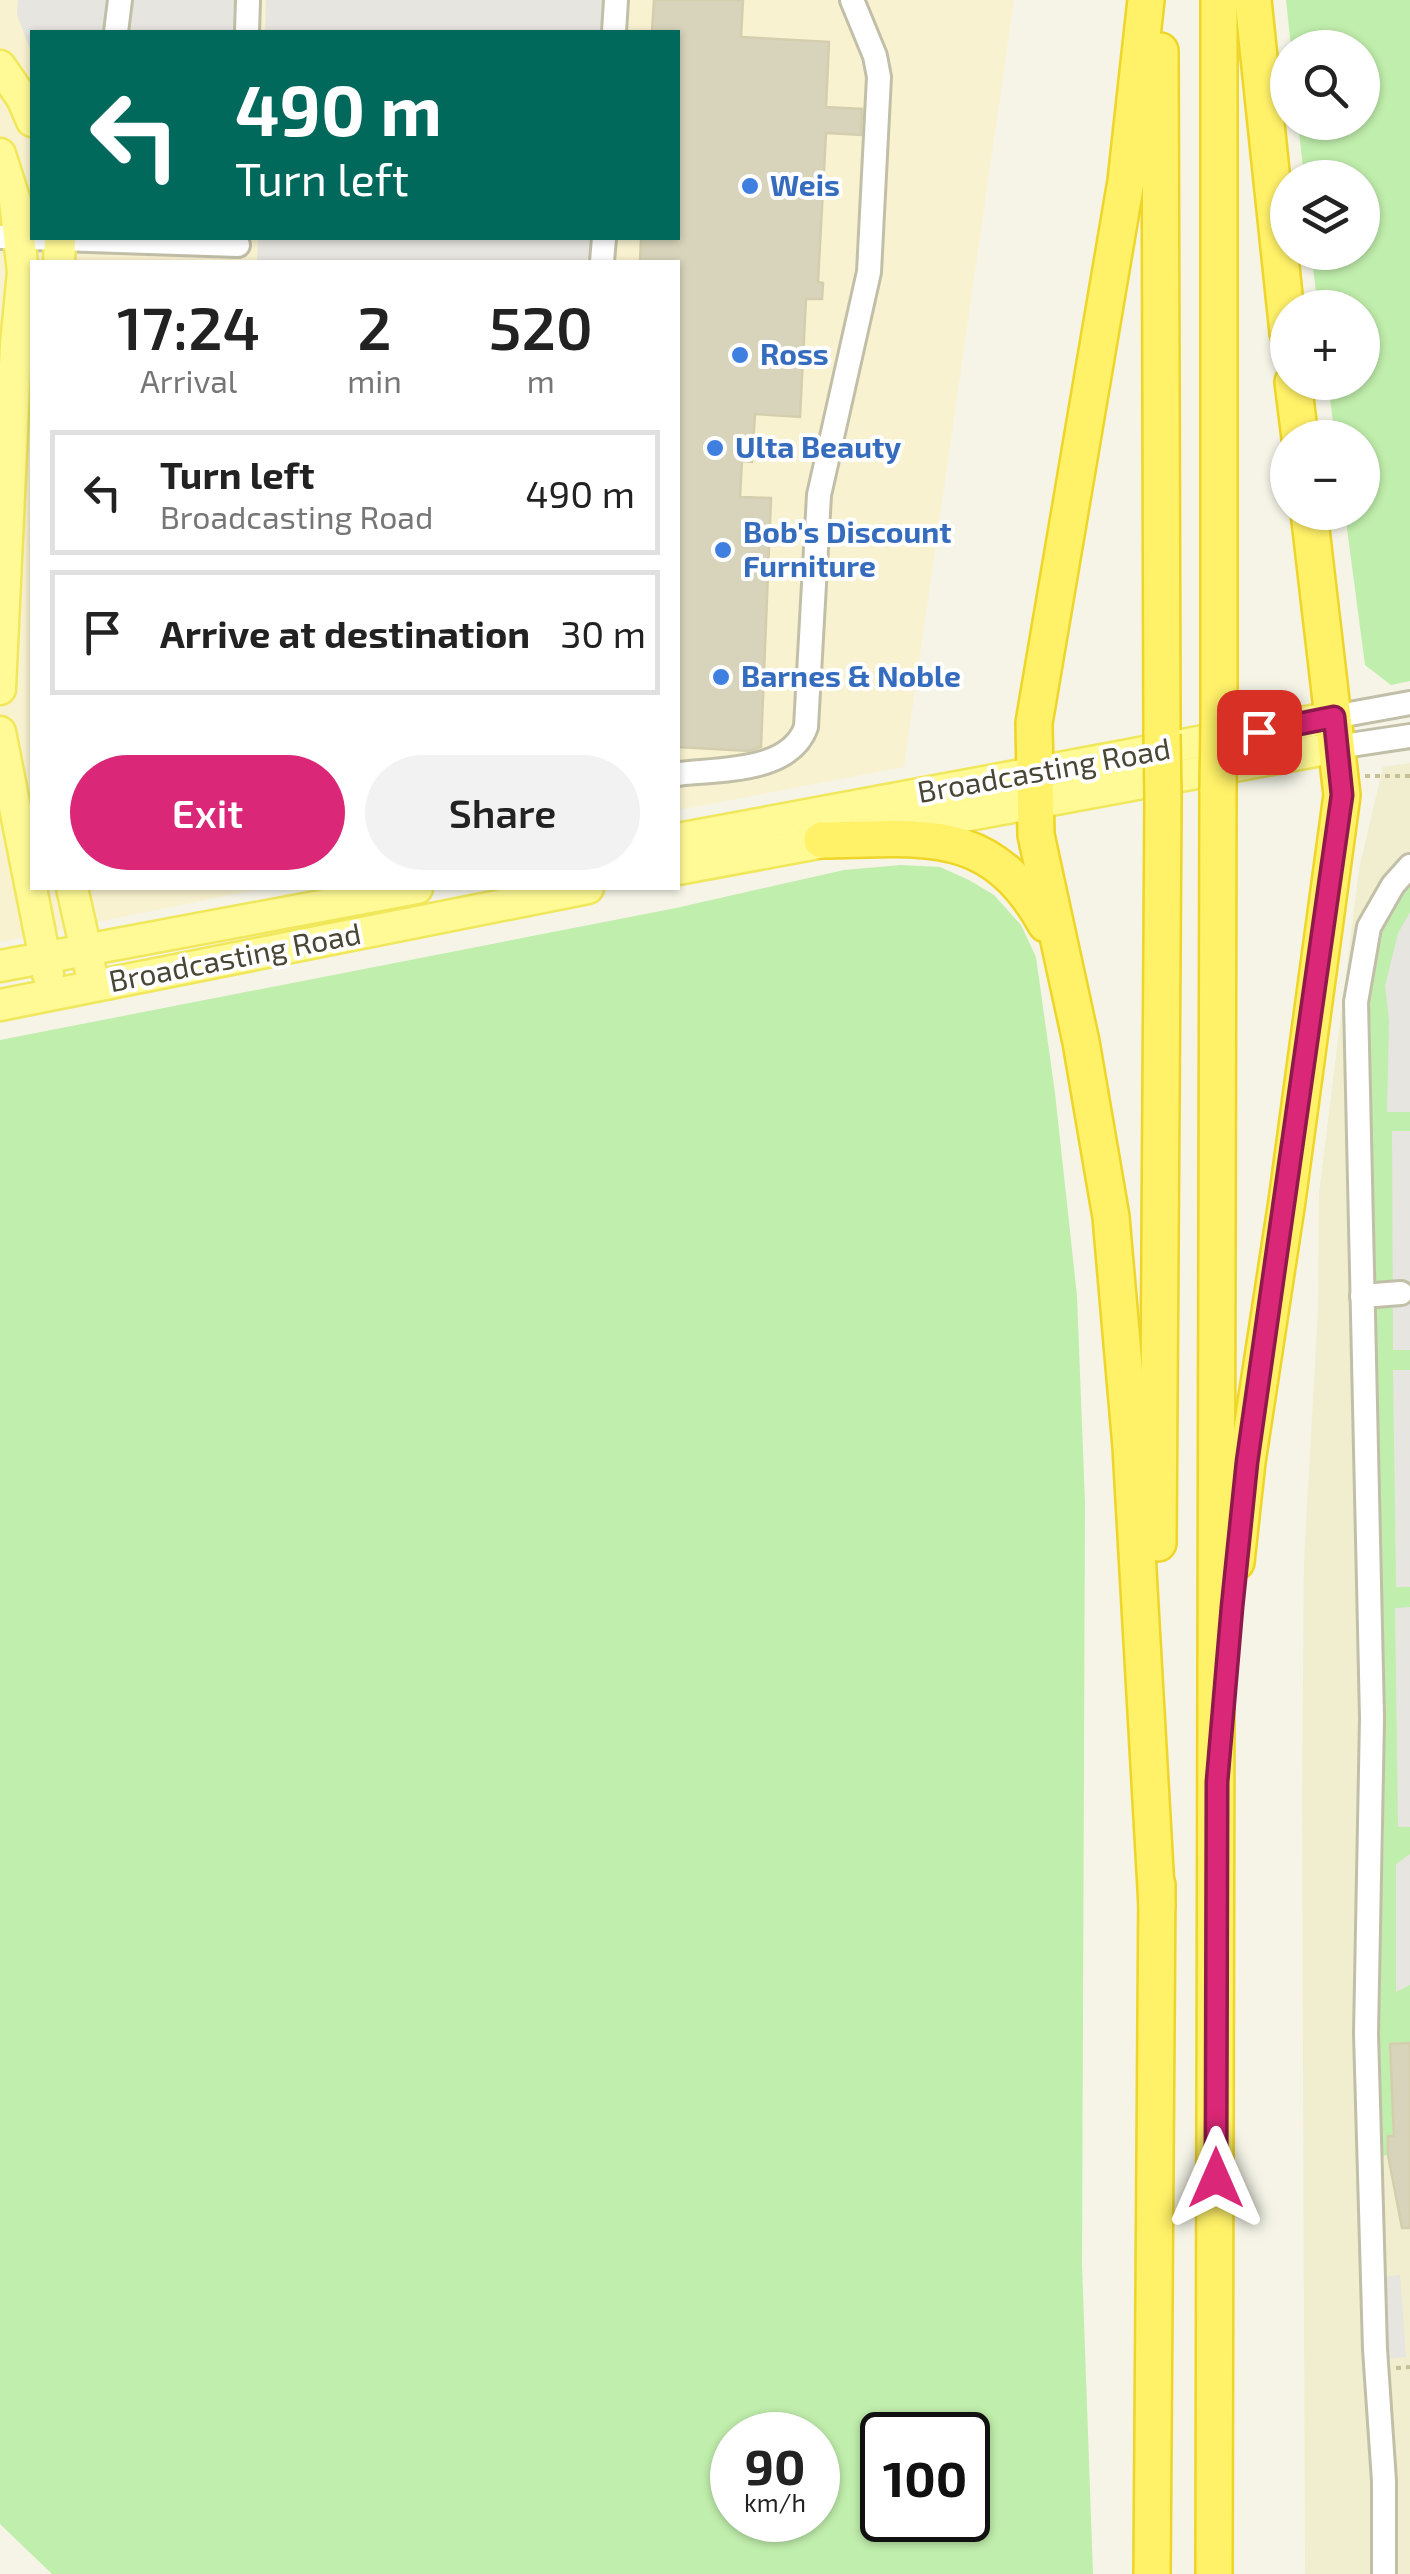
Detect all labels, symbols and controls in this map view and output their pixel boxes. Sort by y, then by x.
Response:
map controls [1270,30,1380,530]
button: search [1270,30,1380,140]
text: 490 m [235,66,442,150]
icon: left [70,70,200,200]
text: Turn left [235,151,409,205]
button: layers [1270,160,1380,270]
place label: Weis [770,166,840,202]
marker: Weis [739,175,761,197]
text: 17:24 [117,290,260,362]
text: 2 [357,290,392,362]
text: 520 [489,290,593,362]
button: + [1270,290,1380,400]
place label: Ross [760,335,829,371]
marker: Ross [729,344,751,366]
text: Arrival [140,361,237,399]
text: min [347,361,402,399]
text: m [527,361,555,399]
button: − [1270,420,1380,530]
place label: Ulta Beauty [735,428,901,465]
marker: Ulta Beauty [704,437,726,459]
text: Turn left [160,451,315,497]
icon: left [75,465,130,520]
text: 490 m [525,470,635,516]
text: Broadcasting Road [160,497,433,535]
place label: Bob's Discount Furniture [743,513,952,583]
marker: Bob's Discount Furniture [712,539,734,561]
icon: arrive [75,605,130,660]
text: Arrive at destination [160,610,530,656]
text: 30 m [560,610,646,656]
place label: Barnes & Noble [741,657,961,693]
marker: Barnes & Noble [710,666,732,688]
pin [1217,690,1302,775]
icon: arrive [1232,705,1287,760]
street label: Broadcasting Road [914,729,1173,809]
button: Exit [70,755,345,870]
button: Share [365,755,640,870]
street label: Broadcasting Road [105,914,364,998]
position arrow [1164,2126,1268,2230]
speed limit sign: 100 [860,2412,990,2542]
text: 90 [744,2435,806,2495]
text: km/h [744,2487,806,2517]

